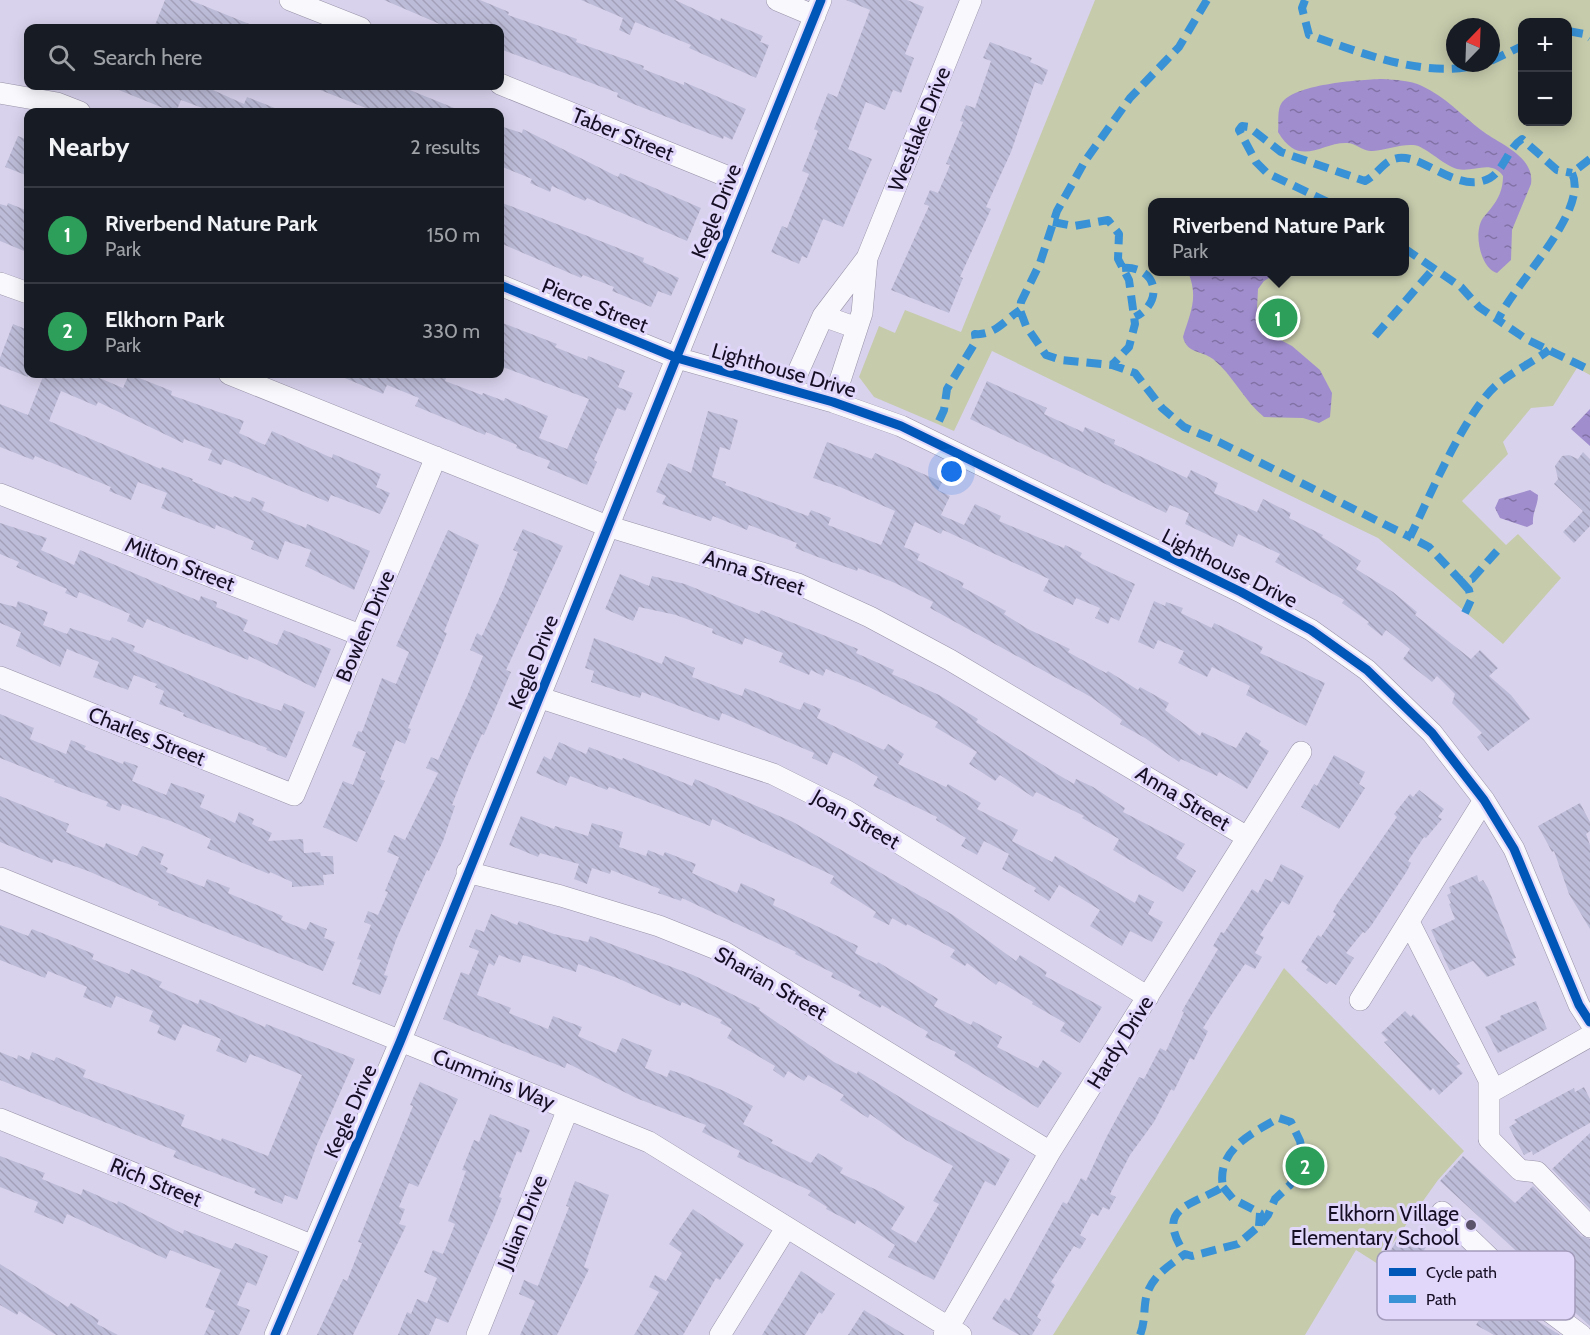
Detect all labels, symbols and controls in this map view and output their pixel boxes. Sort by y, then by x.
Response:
north arrow [1446,18,1500,72]
map controls [1518,18,1572,126]
button: + [1518,18,1572,72]
search box [24,24,504,90]
icon: search [45,41,78,74]
text: Search here [93,44,202,71]
street label: Westlake Drive [883,63,955,195]
button: − [1518,72,1572,126]
street label: Taber Street [568,102,678,166]
text: Nearby [48,131,129,163]
text: 2 results [410,135,480,159]
street label: Kegle Drive [686,160,746,262]
popup [1148,198,1409,276]
text: Riverbend Nature Park [105,210,318,237]
text: Riverbend Nature Park [1172,212,1385,239]
text: 1 [64,223,71,247]
text: 150 m [427,223,480,247]
text: Park [105,237,141,261]
text: Park [1172,239,1208,263]
street label: Pierce Street [538,272,652,338]
pin: 1 [1258,296,1298,340]
text: Elkhorn Park [105,306,225,333]
text: 2 [62,319,73,343]
text: 330 m [422,319,480,343]
text: Park [105,333,141,357]
street label: Lighthouse Drive [709,337,859,403]
your location [937,457,966,486]
street label: Lighthouse Drive [1158,523,1302,613]
street label: Milton Street [122,532,238,596]
street label: Anna Street [700,544,808,600]
street label: Bowlen Drive [330,566,400,685]
street label: Kegle Drive [503,611,563,713]
street label: Charles Street [85,701,209,771]
street label: Anna Street [1131,760,1235,836]
street label: Joan Street [807,783,904,854]
street label: Sharian Street [711,941,831,1025]
street label: Hardy Drive [1082,991,1159,1093]
street label: Cummins Way [429,1043,559,1115]
street label: Kegle Drive [318,1060,382,1162]
pin: 2 [1286,1144,1324,1188]
street label: Rich Street [107,1152,205,1212]
street label: Julian Drive [491,1171,552,1274]
place label: Elkhorn Village Elementary School [1291,1201,1459,1250]
marker: Elkhorn Village Elementary School [1464,1218,1478,1232]
legend [1377,1251,1575,1320]
text: Cycle path [1426,1263,1497,1282]
text: Path [1426,1290,1457,1309]

